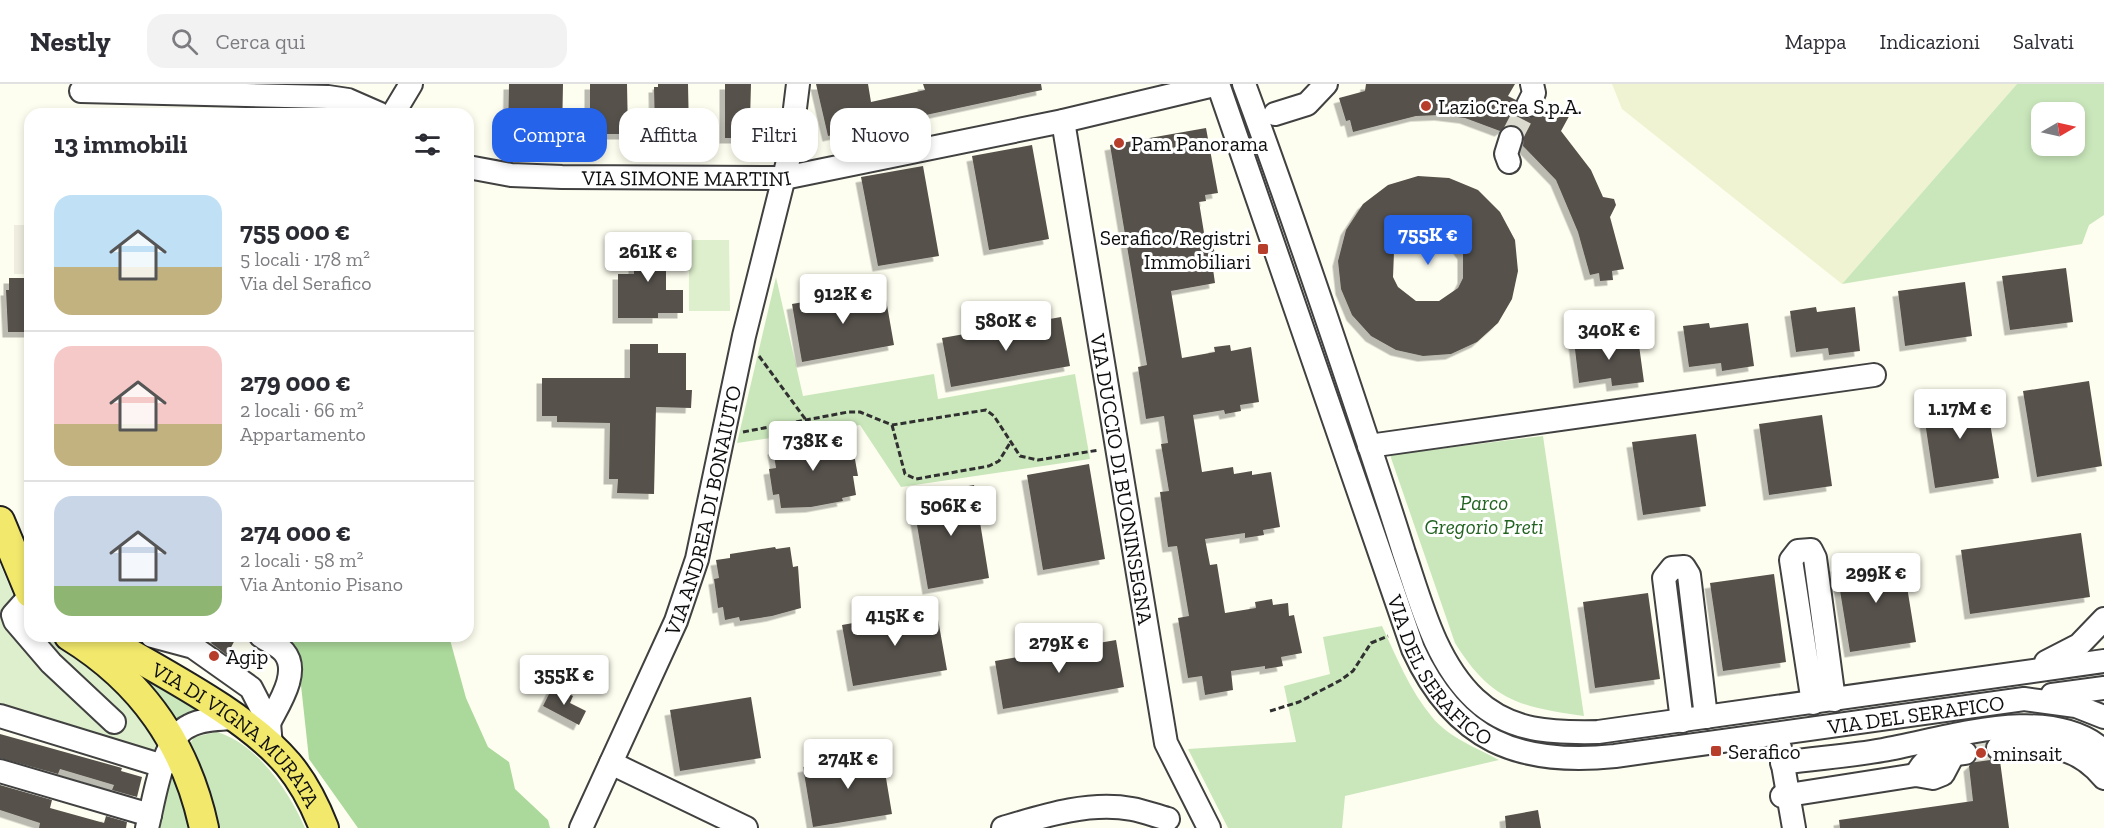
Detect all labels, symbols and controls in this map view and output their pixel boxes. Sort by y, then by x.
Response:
search box [147,14,567,68]
text: Nestly [30,25,111,58]
icon: search [168,25,201,58]
text: Cerca qui [216,28,305,55]
text: Mappa [1785,29,1846,54]
text: Indicazioni [1879,29,1980,54]
text: Salvati [2013,29,2074,54]
place label: LazioCrea S.p.A. [1438,94,1582,119]
marker: LazioCrea S.p.A. [1419,99,1433,113]
north arrow [2031,102,2085,156]
map controls [2031,102,2085,156]
chip: Compra [492,108,607,162]
chip: Affitta [619,108,719,162]
chip: Filtri [731,108,818,162]
chip: Nuovo [830,108,931,162]
text: 13 immobili [54,128,187,160]
icon: filters [411,128,444,161]
place label: Pam Panorama [1131,131,1268,156]
marker: Pam Panorama [1112,136,1126,150]
street label: VIA SIMONE MARTINI [581,164,793,190]
text: 755 000 € [240,215,350,247]
pin: 755K € [1379,215,1477,266]
icon: home [102,219,174,291]
text: 755K € [1398,222,1458,246]
place label: Serafico/Registri Immobiliari [1100,225,1251,274]
pin: 261K € [599,232,697,283]
text: 261K € [619,239,677,263]
marker: Serafico/Registri Immobiliari [1256,242,1270,256]
text: 5 locali · 178 m² [240,247,370,271]
text: Via del Serafico [240,271,372,295]
pin: 912K € [794,274,892,325]
text: 912K € [814,281,872,305]
pin: 580K € [957,301,1055,352]
text: 580K € [975,308,1037,332]
pin: 340K € [1560,310,1658,361]
text: 340K € [1578,317,1640,341]
street label: VIA DUCCIO DI BUONINSEGNA [1086,331,1159,627]
text: 279 000 € [240,366,351,398]
icon: home [102,370,174,442]
street label: VIA ANDREA DI BONAIUTO [658,383,746,640]
pin: 1.17M € [1905,389,2015,440]
text: 1.17M € [1928,396,1992,420]
text: 2 locali · 66 m² [240,398,364,422]
pin: 738K € [764,421,862,472]
text: Appartamento [240,422,366,446]
text: 738K € [783,428,843,452]
pin: 506K € [902,486,1000,537]
park label: Parco Gregorio Preti [1424,490,1544,539]
text: 506K € [920,493,982,517]
text: 274 000 € [240,516,351,548]
icon: home [102,520,174,592]
text: 2 locali · 58 m² [240,548,363,572]
pin: 299K € [1827,553,1925,604]
text: 299K € [1845,560,1907,584]
text: Via Antonio Pisano [240,572,403,596]
street label: VIA DEL SERAFICO [1382,590,1497,750]
pin: 415K € [846,596,944,647]
text: 415K € [866,603,924,627]
pin: 279K € [1010,623,1108,674]
text: 279K € [1029,630,1089,654]
place label: Agip [226,644,268,669]
marker: Agip [207,649,221,663]
pin: 355K € [515,655,613,706]
street label: VIA DI VIGNA MURATA [147,656,326,812]
text: 355K € [534,662,594,686]
street label: VIA DEL SERAFICO [1825,689,2006,739]
pin: 274K € [799,739,897,790]
place label: Serafico [1728,739,1800,764]
place label: minsait [1993,741,2062,766]
marker: Serafico [1709,744,1723,758]
text: 274K € [818,746,878,770]
marker: minsait [1974,746,1988,760]

